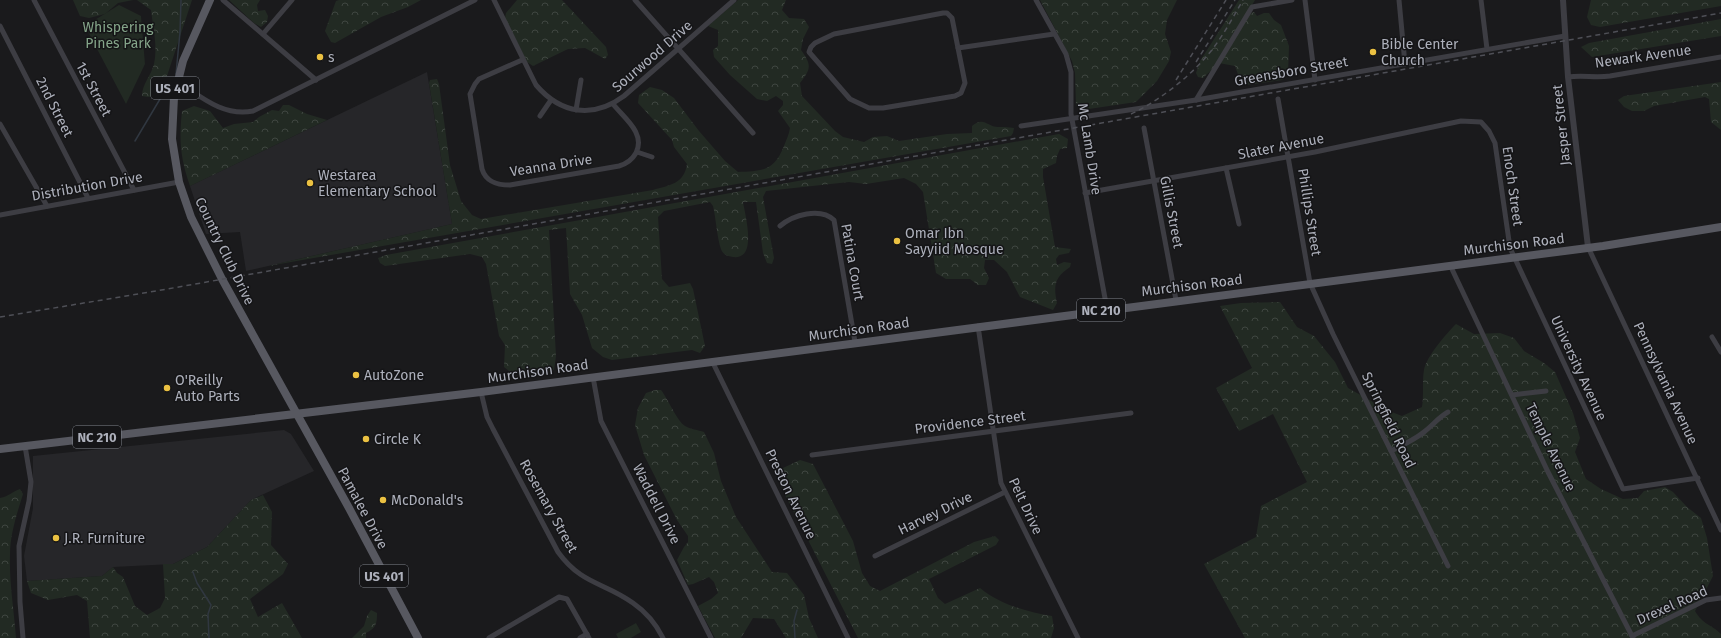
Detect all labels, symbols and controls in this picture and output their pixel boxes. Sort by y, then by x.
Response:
street label: Sourwood Drive [609,17,696,96]
park label: Whispering Pines Park [82,19,154,52]
place label: Bible Center Church [1381,36,1459,69]
street label: Newark Avenue [1594,41,1692,72]
marker: Bible Center Church [1368,47,1378,57]
place label: s [328,49,335,66]
marker: s [315,52,325,62]
street label: Greensboro Street [1233,53,1350,90]
street label: 1st Street [72,59,115,120]
street label: 2nd Street [32,74,77,141]
road number: US 401 [151,77,199,99]
street label: Jasper Street [1549,83,1574,166]
street label: Mc Lamb Drive [1074,102,1105,196]
street label: Slater Avenue [1237,130,1326,163]
street label: Enoch Street [1498,145,1527,228]
street label: Veanna Drive [509,151,593,180]
place label: Westarea Elementary School [318,167,436,200]
street label: Phillips Street [1294,167,1325,258]
street label: Distribution Drive [30,168,144,205]
street label: Gillis Street [1156,175,1187,251]
marker: Westarea Elementary School [305,178,315,188]
street label: Country Club Drive [191,194,258,308]
street label: Patina Court [837,222,868,303]
place label: Omar Ibn Sayyiid Mosque [905,225,1004,258]
street label: Murchison Road [1463,230,1566,259]
marker: Omar Ibn Sayyiid Mosque [892,236,902,246]
street label: Murchison Road [1141,271,1244,300]
road number: NC 210 [1077,299,1125,321]
street label: University Avenue [1547,313,1610,423]
street label: Murchison Road [807,314,911,345]
street label: Pennsylvania Avenue [1630,319,1701,447]
street label: Murchison Road [486,356,590,387]
place label: AutoZone [364,367,424,384]
street label: Springfield Road [1358,369,1419,471]
marker: AutoZone [351,370,361,380]
place label: O'Reilly Auto Parts [175,372,240,405]
marker: O'Reilly Auto Parts [162,383,172,393]
street label: Temple Avenue [1522,400,1579,494]
street label: Providence Street [914,407,1027,438]
road number: NC 210 [73,426,121,448]
place label: Circle K [374,431,422,448]
marker: Circle K [361,434,371,444]
street label: Preston Avenue [761,446,820,542]
street label: Rosemary Street [516,457,582,557]
street label: Waddell Drive [629,461,684,547]
street label: Pamalee Drive [334,464,391,552]
street label: Pelt Drive [1005,475,1046,537]
street label: Harvey Drive [895,488,975,539]
place label: McDonald's [391,492,464,509]
marker: McDonald's [378,495,388,505]
place label: J.R. Furniture [64,530,145,547]
marker: J.R. Furniture [51,533,61,543]
road number: US 401 [360,565,408,587]
street label: Drexel Road [1634,582,1710,629]

